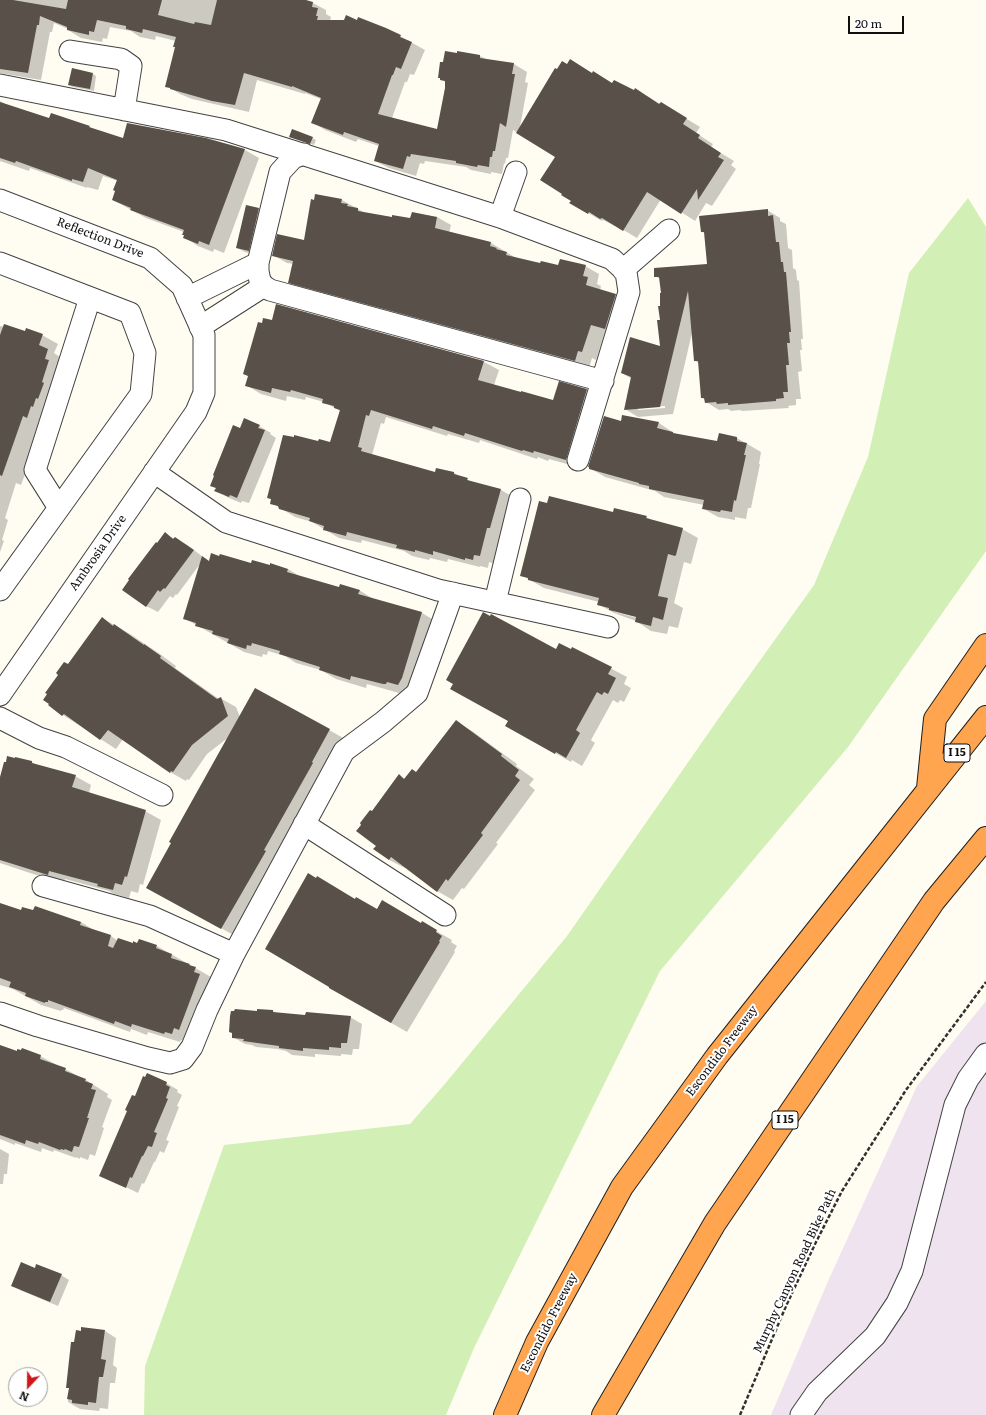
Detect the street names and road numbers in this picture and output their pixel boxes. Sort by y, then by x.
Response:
street label: Reflection Drive [54,215,146,261]
street label: Ambrosia Drive [67,512,129,594]
road number: I 15 [944,744,970,762]
street label: Escondido Freeway [683,1003,761,1099]
road number: I 15 [772,1111,798,1129]
street label: Murphy Canyon Road Bike Path [751,1187,839,1355]
street label: Escondido Freeway [518,1271,580,1375]

